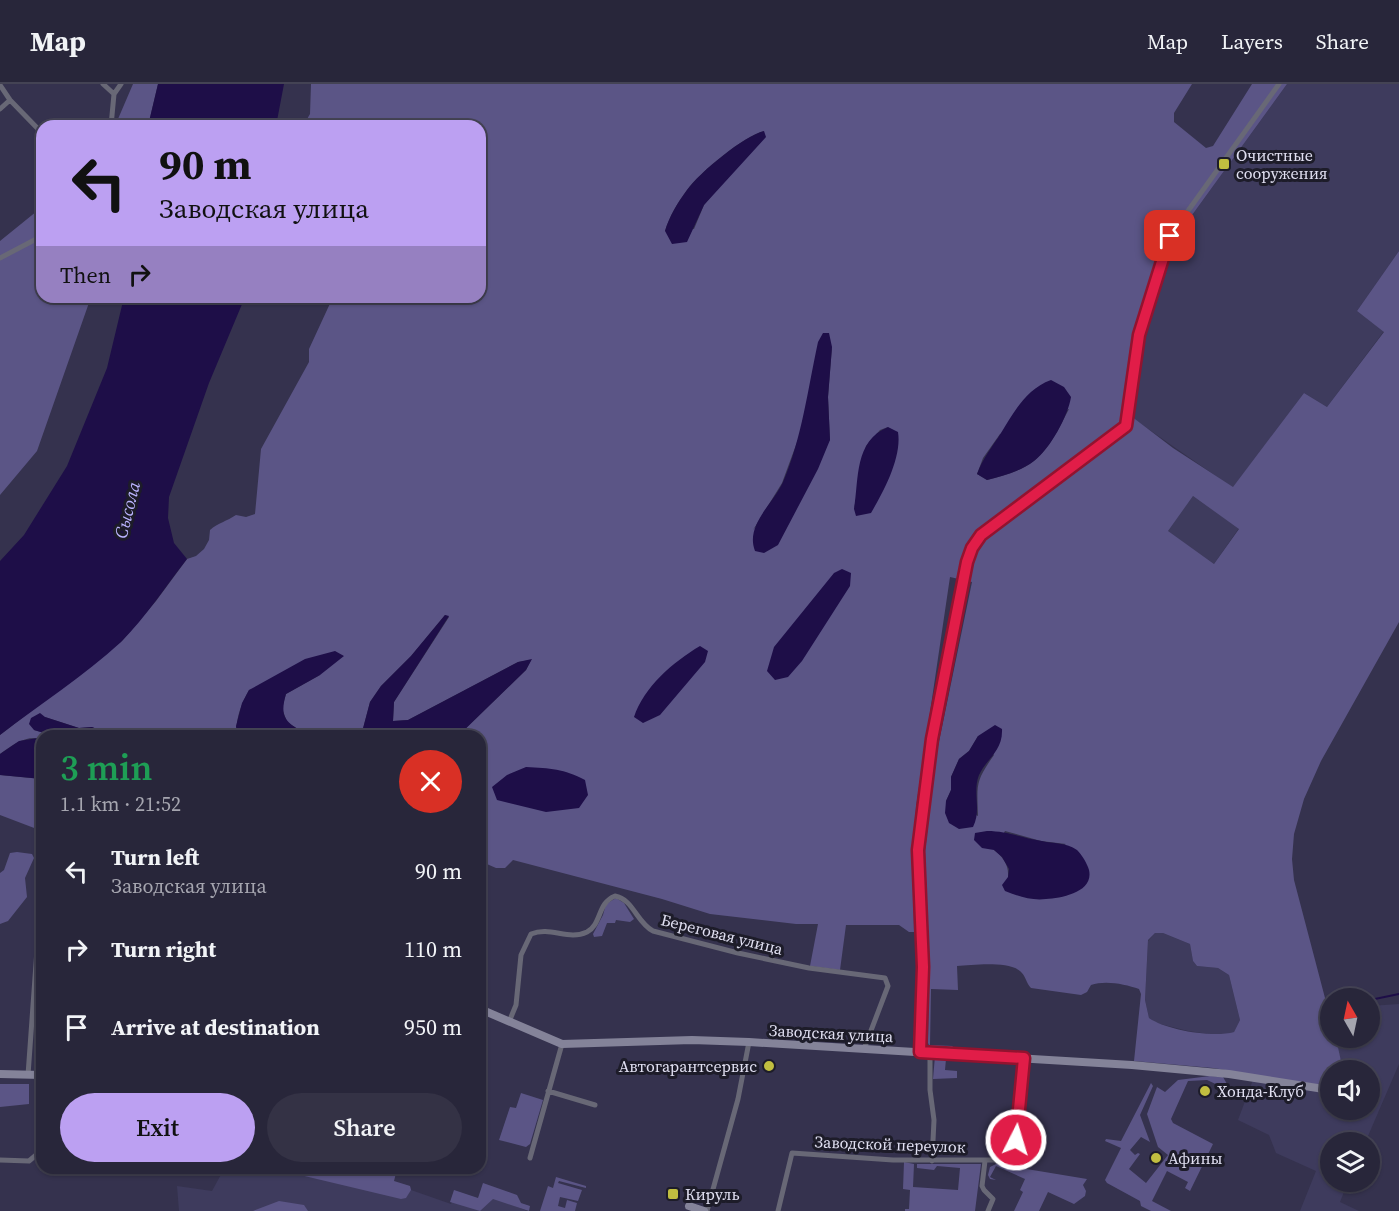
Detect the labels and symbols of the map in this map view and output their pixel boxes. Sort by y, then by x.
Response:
place label: Очистные сооружения [1236,144,1328,184]
marker: Очистные сооружения [1217,157,1231,171]
pin [1144,210,1195,261]
water label: Сысола [108,478,146,541]
street label: Береговая улица [659,908,786,960]
north arrow [1320,988,1380,1048]
street label: Заводская улица [768,1019,895,1047]
place label: Автогарантсервис [619,1055,757,1077]
marker: Автогарантсервис [762,1059,776,1073]
place label: Хонда-Клуб [1217,1080,1304,1102]
marker: Хонда-Клуб [1198,1084,1212,1098]
position arrow [984,1108,1048,1172]
street label: Заводской переулок [814,1130,966,1158]
place label: Афины [1168,1147,1223,1169]
marker: Афины [1149,1151,1163,1165]
place label: Кируль [685,1183,739,1205]
marker: Кируль [666,1187,680,1201]

